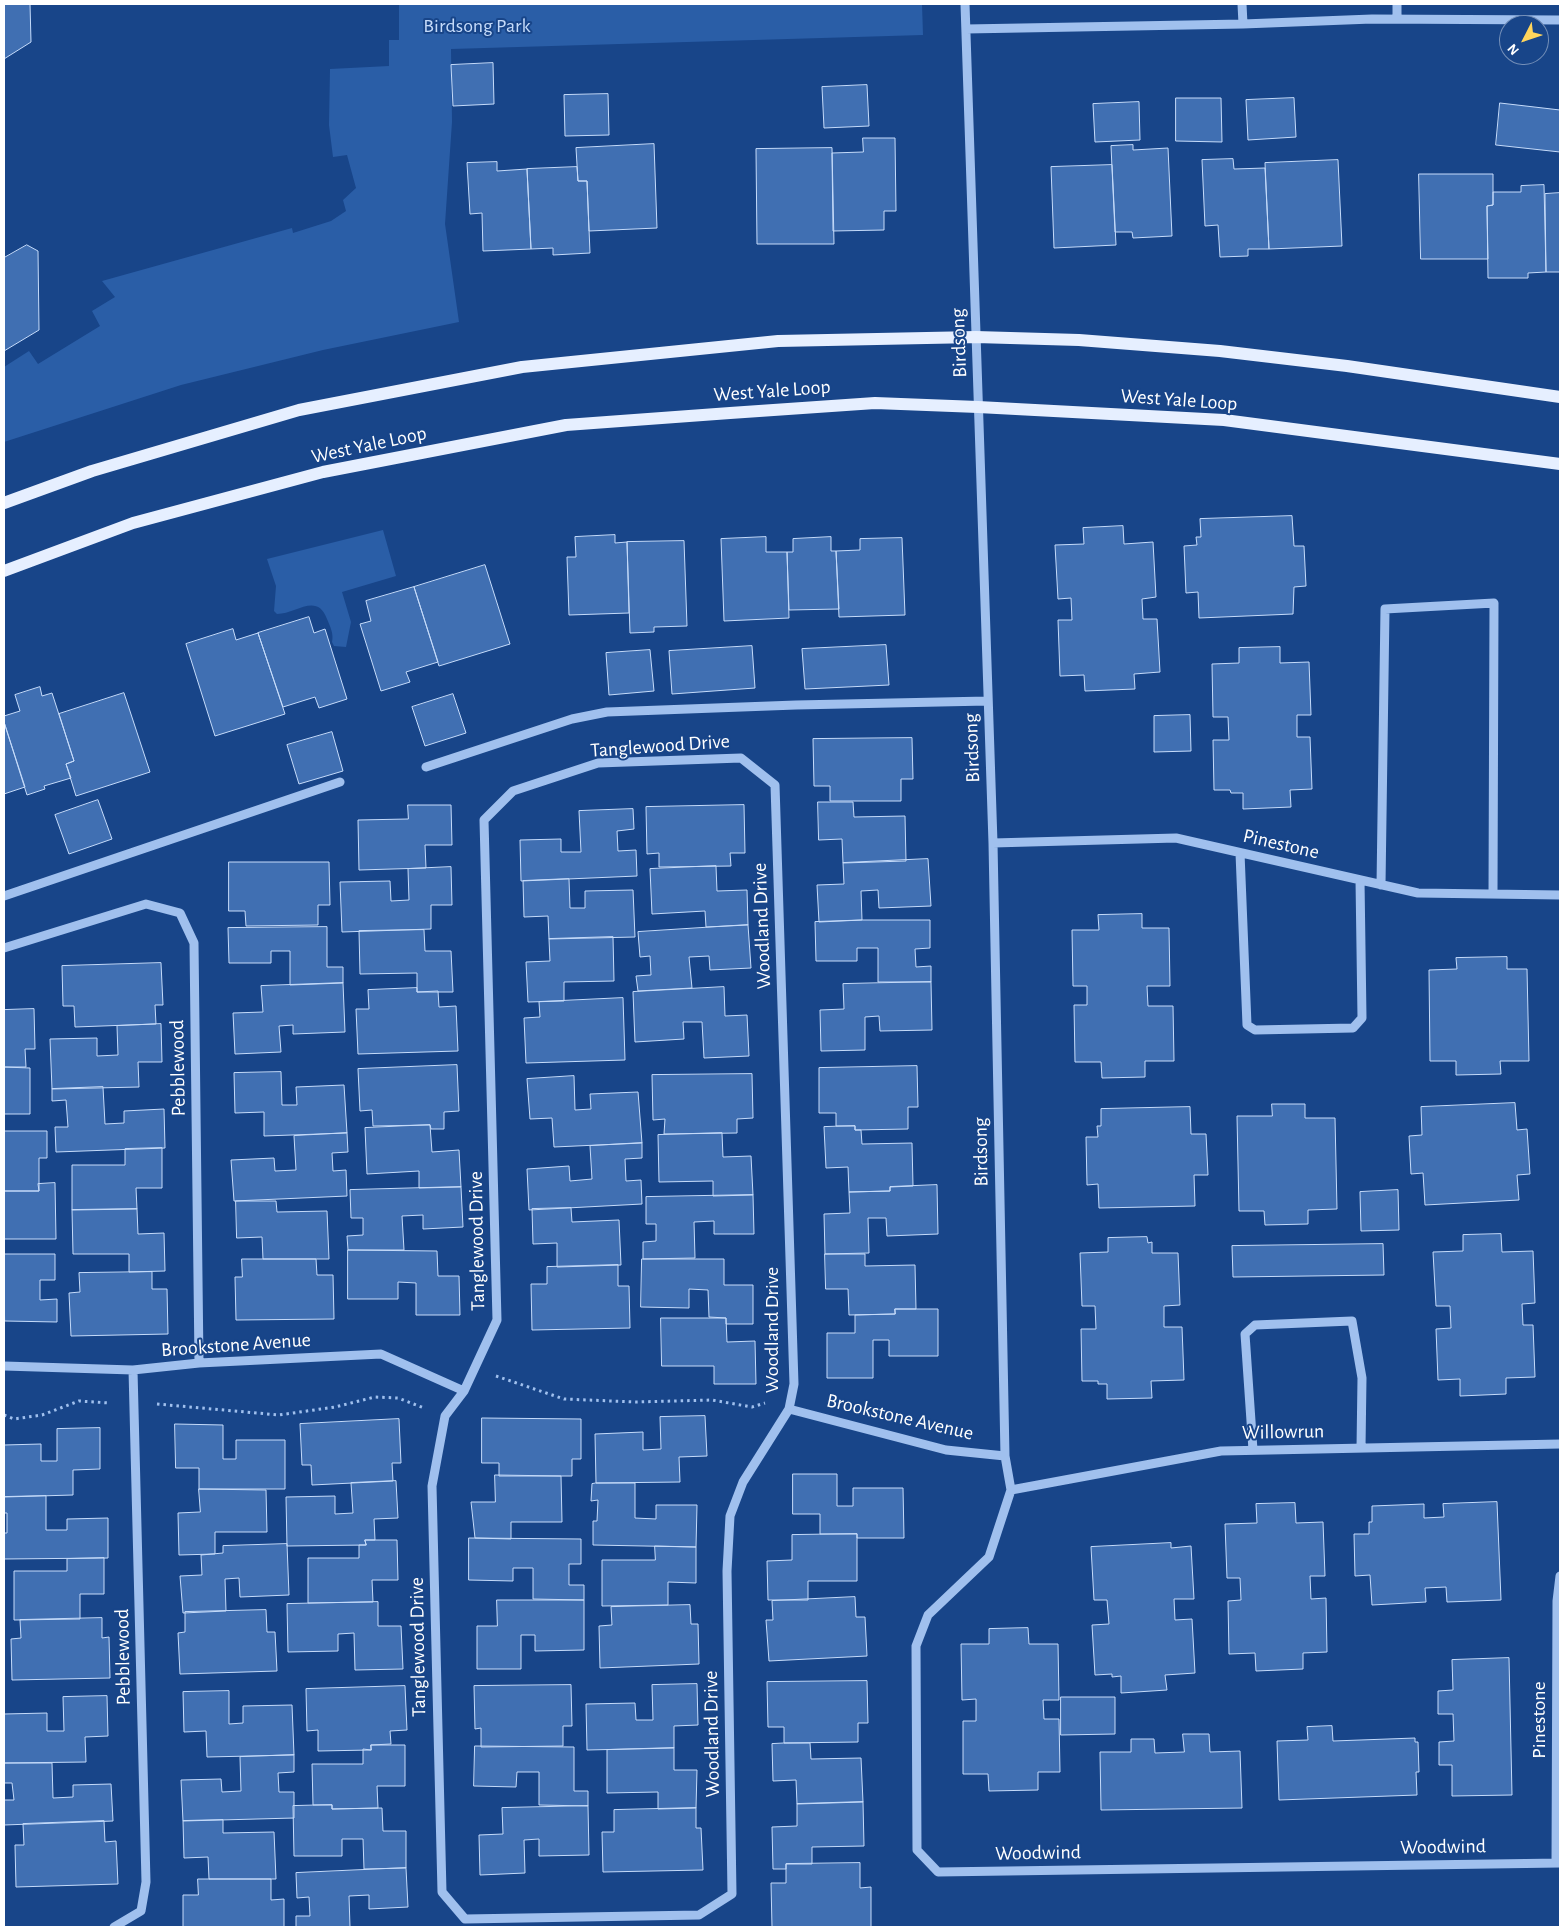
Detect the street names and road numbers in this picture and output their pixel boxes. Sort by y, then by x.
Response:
street label: Birdsong [946,308,972,378]
street label: West Yale Loop [713,375,831,407]
street label: West Yale Loop [1120,384,1238,416]
street label: West Yale Loop [309,421,429,469]
street label: Birdsong [959,713,985,783]
street label: Tanglewood Drive [589,729,731,763]
street label: Pinestone [1241,824,1321,864]
street label: Woodland Drive [748,862,776,990]
street label: Pebblewood [165,1019,191,1117]
street label: Birdsong [968,1117,994,1187]
street label: Tanglewood Drive [464,1171,490,1311]
street label: Woodland Drive [760,1267,784,1393]
street label: Brookstone Avenue [160,1328,312,1362]
street label: Brookstone Avenue [824,1388,976,1446]
street label: Willowrun [1242,1419,1324,1445]
street label: Tanglewood Drive [405,1577,431,1717]
street label: Pebblewood [110,1608,136,1706]
street label: Woodland Drive [699,1671,725,1797]
street label: Pinestone [1527,1681,1551,1759]
street label: Woodwind [1400,1834,1486,1860]
street label: Woodwind [995,1840,1081,1866]

